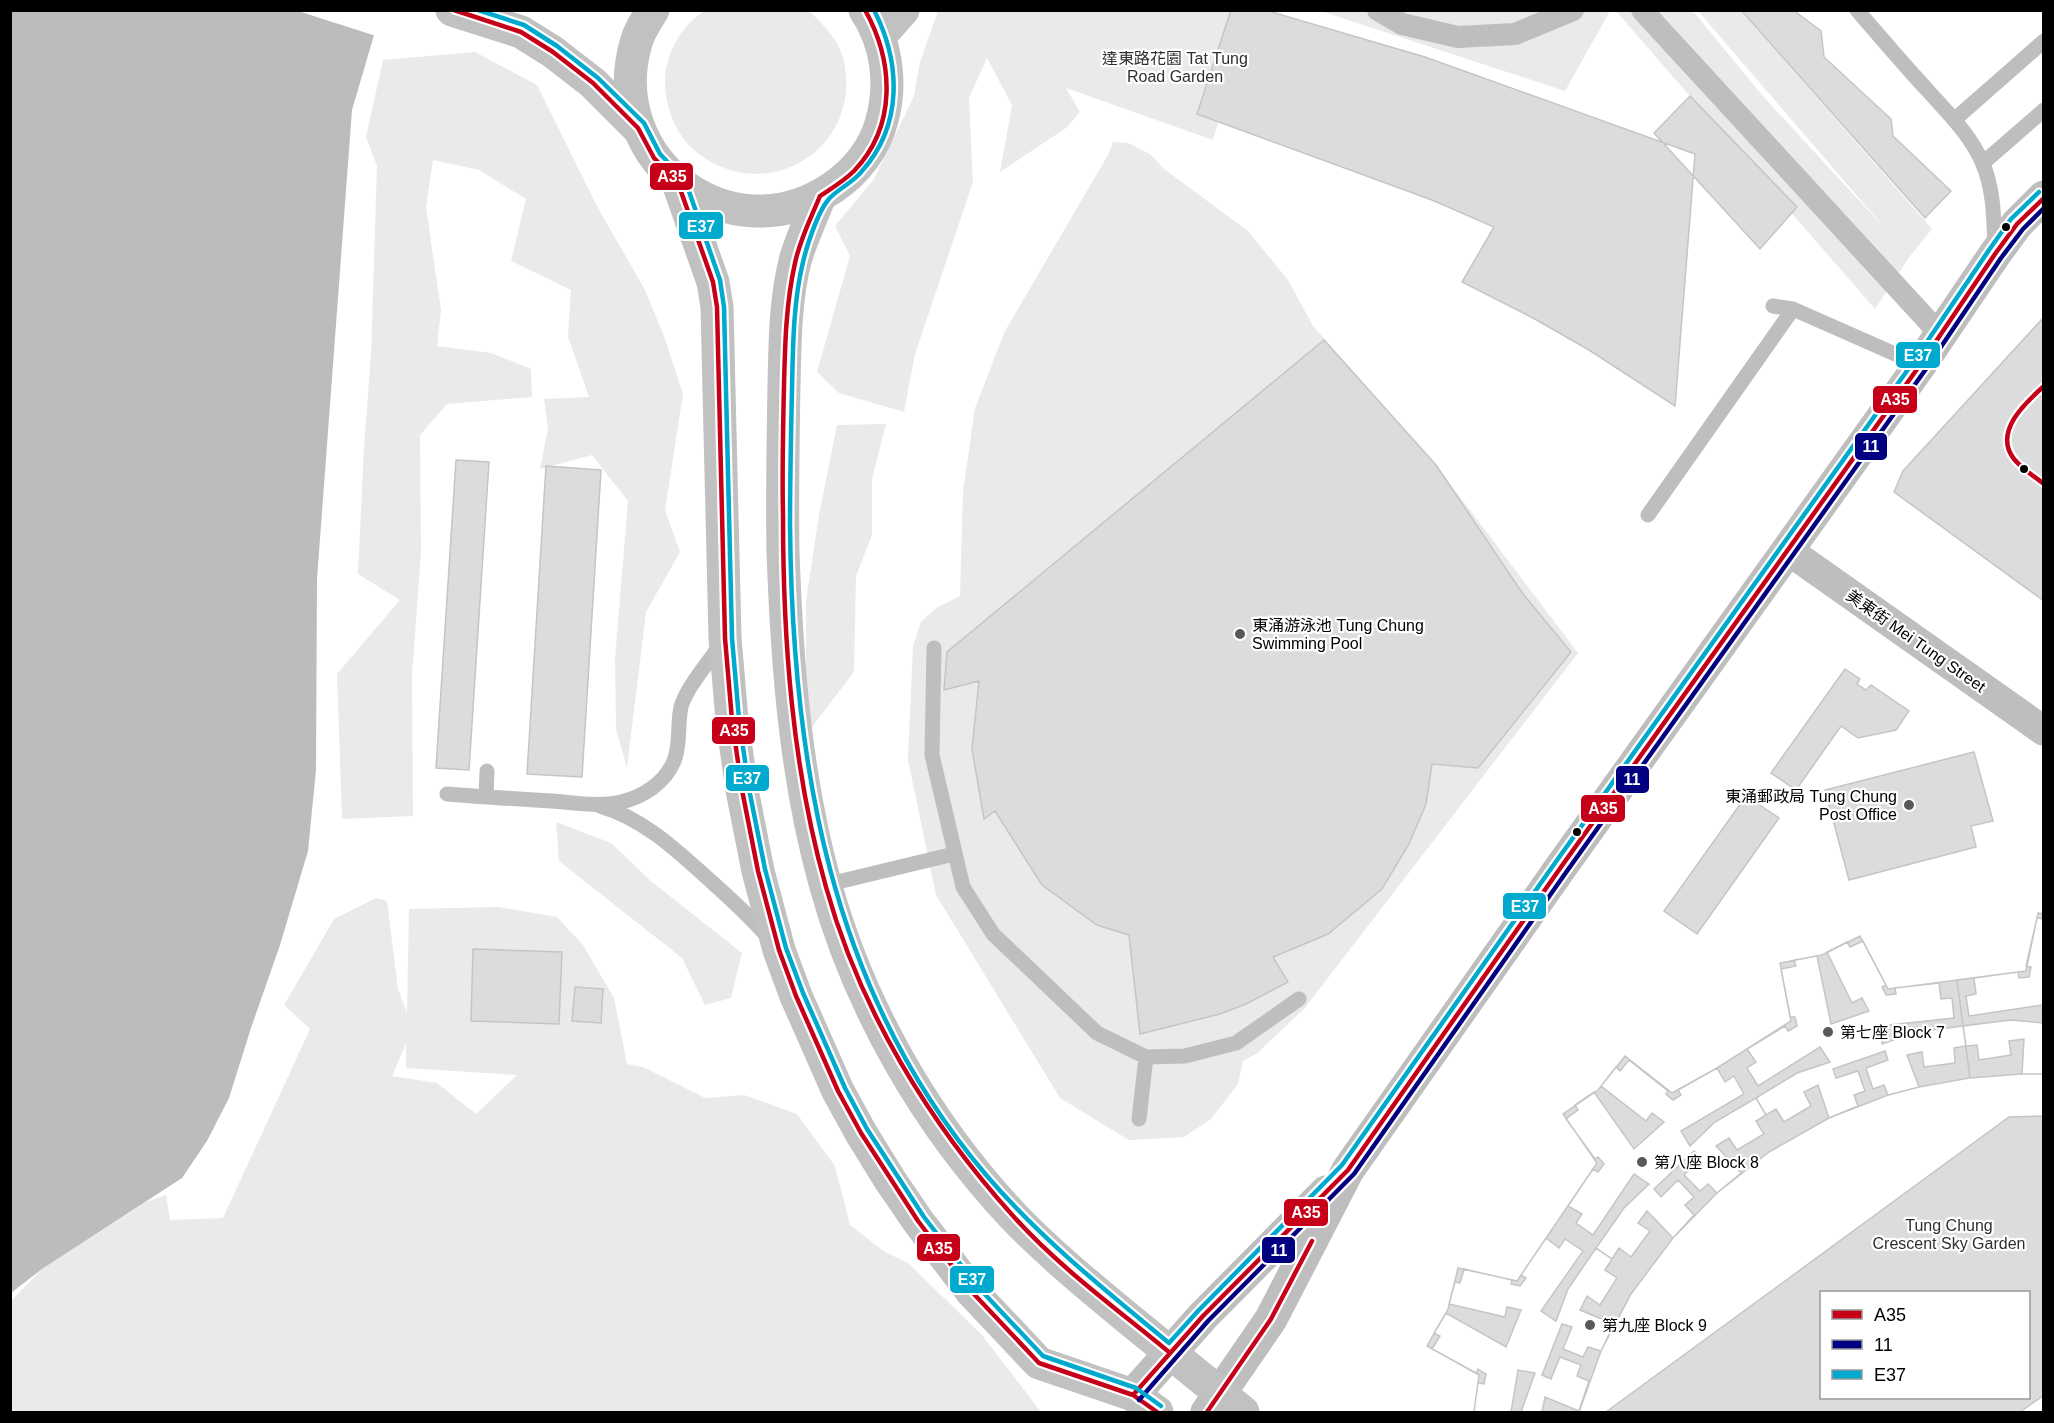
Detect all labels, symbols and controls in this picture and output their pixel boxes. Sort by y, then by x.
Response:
park label: 達東路花園 Tat Tung Road Garden [1102,50,1248,85]
line badge: A35 [649,162,694,191]
text: A35 [657,168,687,185]
line badge: E37 [678,211,724,240]
text: E37 [687,218,715,235]
unlabelled marker [2000,221,2012,233]
line badge: E37 [1895,341,1941,369]
text: E37 [1904,347,1932,364]
line badge: A35 [1872,385,1918,414]
text: A35 [1880,391,1910,408]
line badge: 11 [1854,432,1888,461]
text: 11 [1863,438,1880,455]
unlabelled marker [2018,463,2030,475]
street label: 美東街 Mei Tung Street [1843,587,1989,696]
place label: 東涌游泳池 Tung Chung Swimming Pool [1252,617,1424,652]
marker: 東涌游泳池 Tung Chung Swimming Pool [1233,627,1247,641]
line badge: A35 [711,716,756,745]
text: A35 [719,722,749,739]
line badge: E37 [725,764,770,792]
line badge: 11 [1615,765,1650,794]
text: E37 [733,770,761,787]
text: 11 [1624,771,1641,788]
place label: 東涌郵政局 Tung Chung Post Office [1725,788,1897,823]
line badge: A35 [1580,794,1626,823]
marker: 東涌郵政局 Tung Chung Post Office [1902,798,1916,812]
text: A35 [1588,800,1618,817]
unlabelled marker [1571,826,1583,838]
line badge: E37 [1502,892,1547,920]
text: E37 [1511,898,1539,915]
place label: 第七座 Block 7 [1840,1024,1945,1041]
marker: 第七座 Block 7 [1821,1025,1835,1039]
place label: 第八座 Block 8 [1654,1154,1759,1171]
marker: 第八座 Block 8 [1635,1155,1649,1169]
line badge: A35 [1283,1198,1329,1227]
text: A35 [1291,1204,1321,1221]
park label: Tung Chung Crescent Sky Garden [1873,1217,2025,1252]
line badge: A35 [916,1233,961,1262]
line badge: 11 [1261,1236,1296,1264]
text: A35 [923,1240,953,1257]
text: 11 [1271,1242,1288,1259]
line badge: E37 [949,1265,995,1294]
text: E37 [958,1271,986,1288]
legend [1820,1291,2030,1399]
text: A35 [1874,1305,1906,1325]
place label: 第九座 Block 9 [1602,1317,1707,1334]
marker: 第九座 Block 9 [1583,1318,1597,1332]
text: 11 [1874,1335,1893,1355]
text: E37 [1874,1365,1906,1385]

